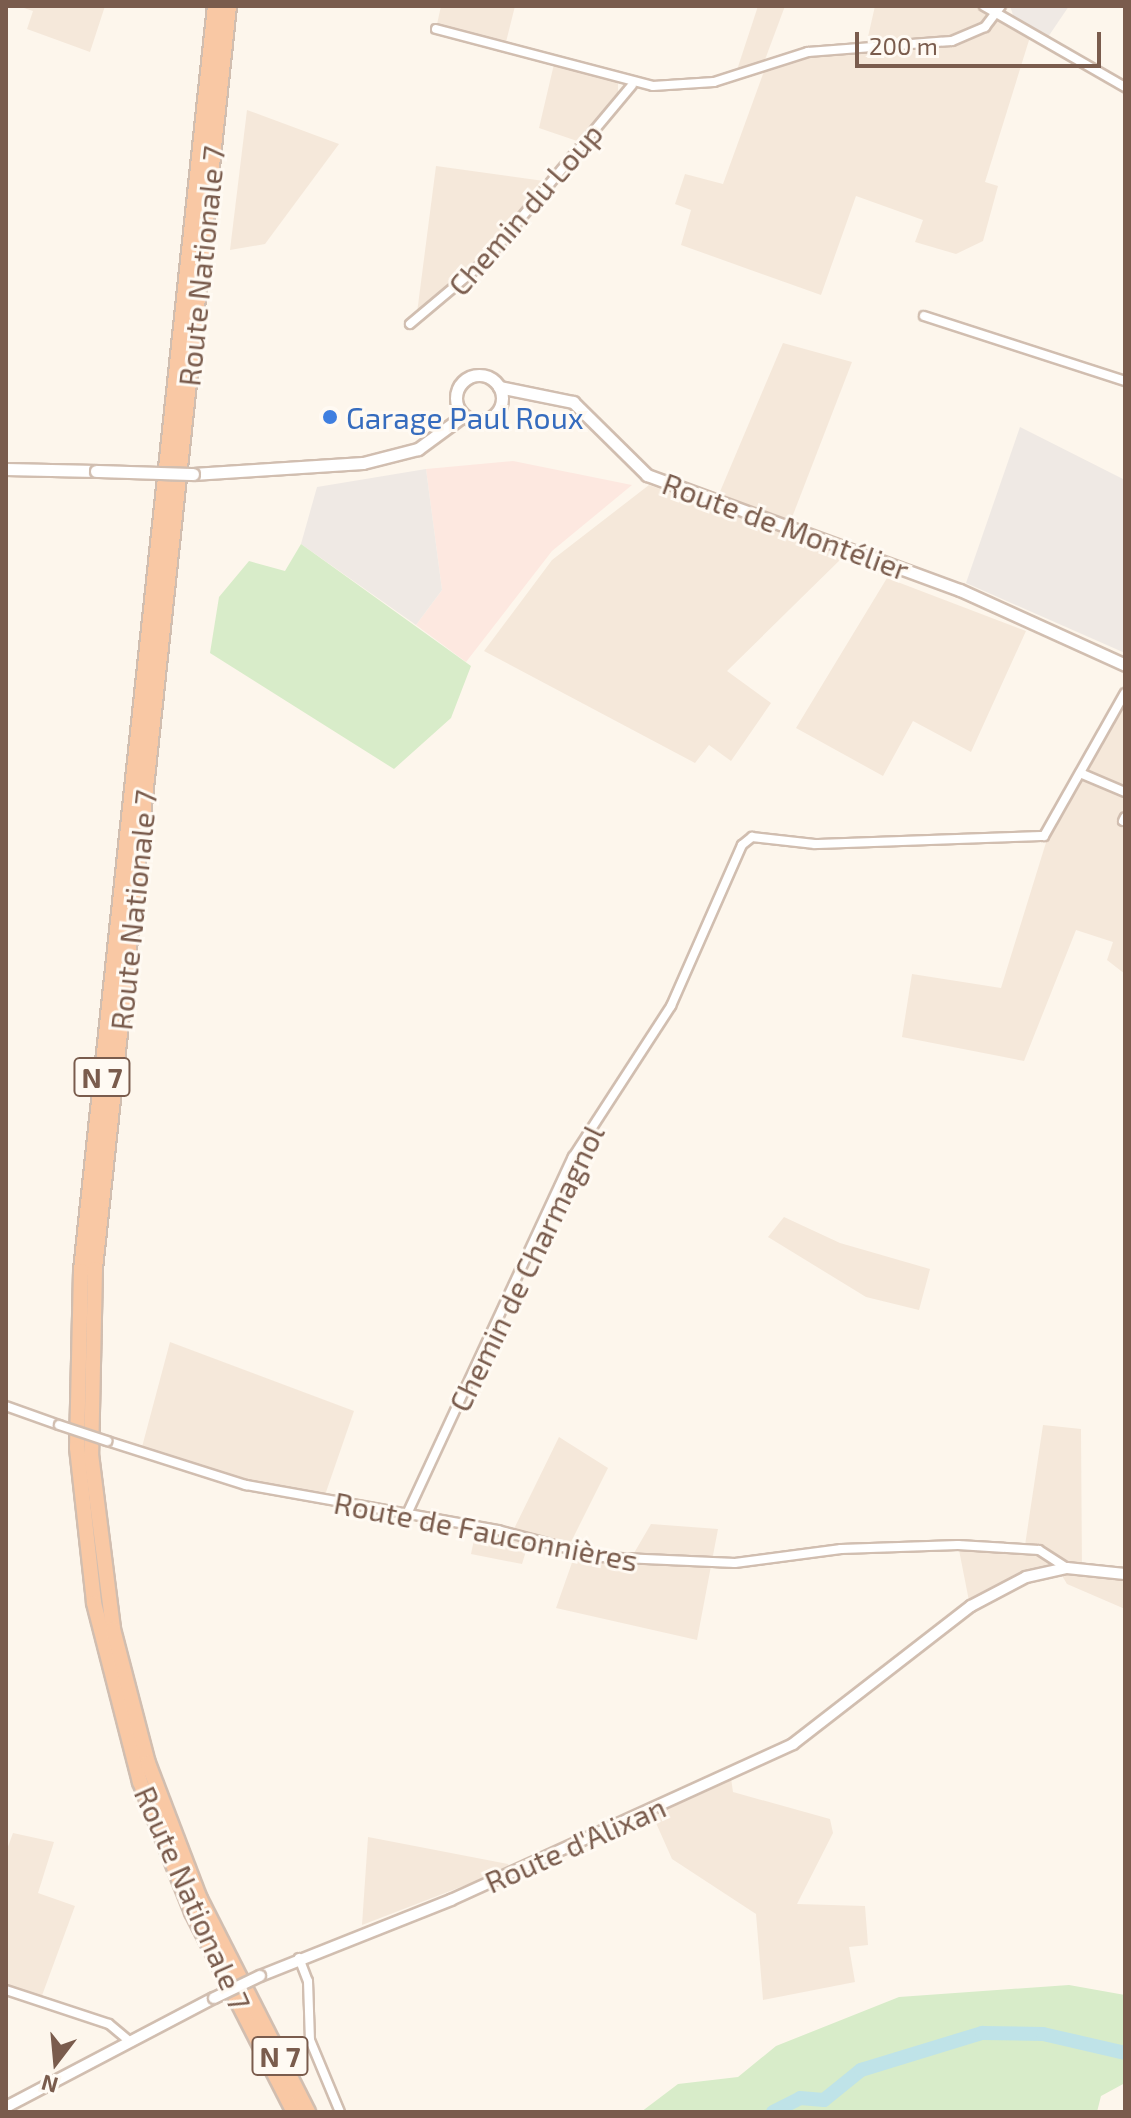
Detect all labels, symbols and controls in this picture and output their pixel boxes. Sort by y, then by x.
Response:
scale bar [859,16,1105,66]
text: 200 m [869,31,938,60]
street label: Chemin du Loup [440,116,610,302]
street label: Route Nationale 7 [170,144,232,388]
place label: Garage Paul Roux [346,399,584,435]
marker: Garage Paul Roux [321,408,339,426]
street label: Route de Montélier [658,465,914,587]
street label: Route Nationale 7 [102,788,164,1032]
road number: N 7 [72,1053,132,1101]
street label: Chemin de Charmagnol [441,1119,611,1417]
street label: Route de Fauconnières [331,1484,641,1578]
street label: Route Nationale 7 [127,1780,259,2016]
street label: Route d'Alixan [479,1788,671,1900]
north arrow [16,2022,96,2102]
road number: N 7 [250,2032,310,2080]
text: N [38,2070,61,2100]

